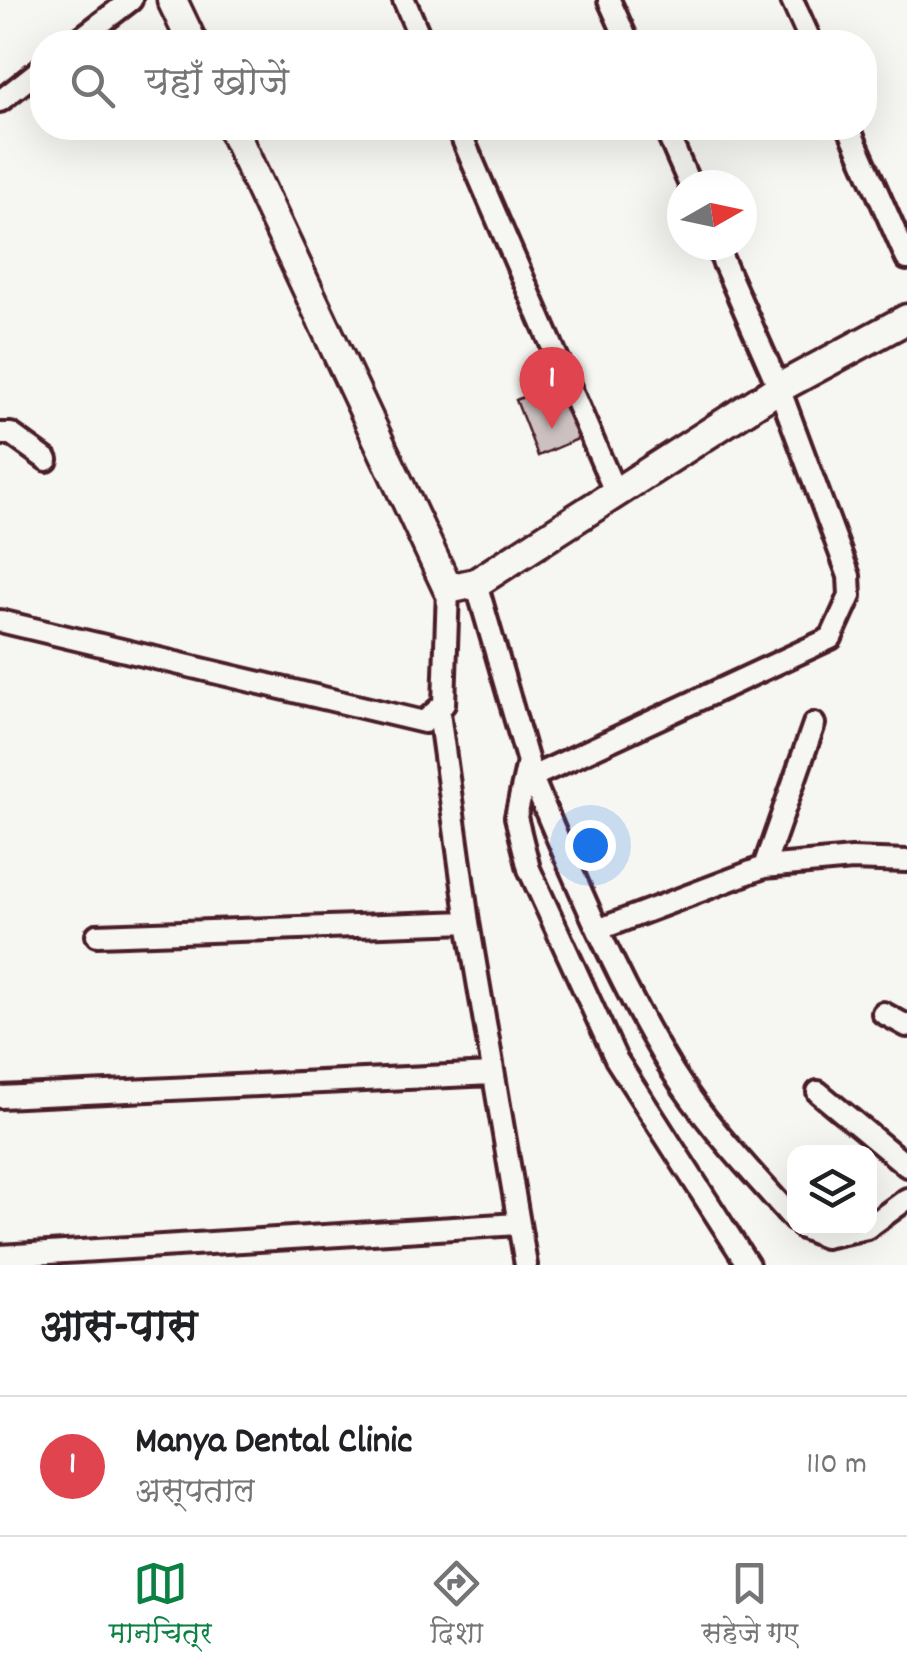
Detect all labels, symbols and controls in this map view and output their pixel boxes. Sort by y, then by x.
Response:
search box [30,30,877,140]
icon: search [65,58,120,113]
text: यहाँ खोजें [145,58,289,113]
north arrow [667,170,757,260]
pin: 1 [520,346,584,429]
your location [565,820,616,871]
map controls [787,1145,877,1235]
button: layers [787,1145,877,1235]
text: आस-पास [40,1300,197,1360]
text: Manya Dental Clinic [135,1416,413,1471]
text: 1 [69,1443,76,1489]
text: 110 m [806,1443,867,1489]
text: अस्पताल [135,1471,255,1517]
tab: मानचित्र [109,1556,212,1656]
tab: दिशा [429,1556,484,1656]
tab: सहेजे गए [702,1556,798,1656]

